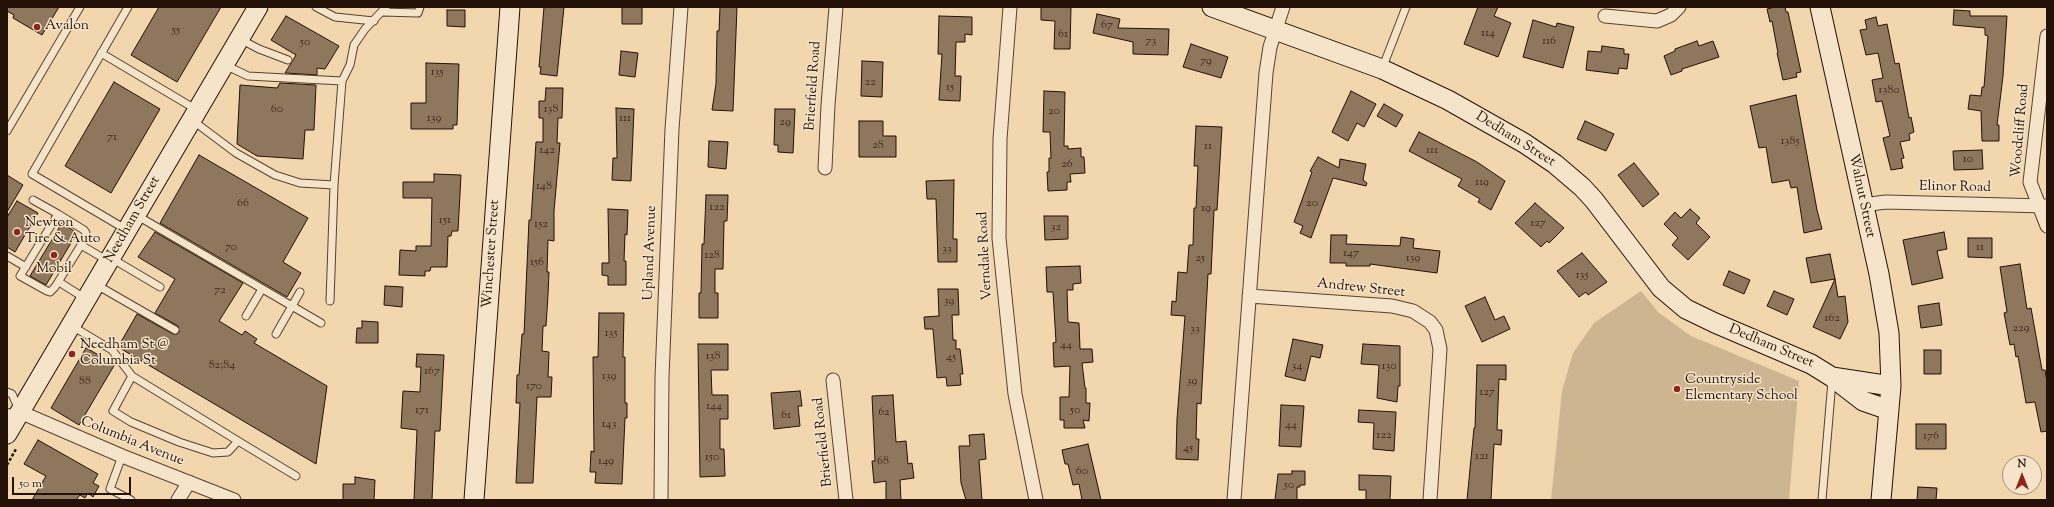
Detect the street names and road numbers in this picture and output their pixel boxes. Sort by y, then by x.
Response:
street label: Brierfield Road [802,41,826,131]
street label: Woodcliff Road [2009,83,2033,179]
street label: Dedham Street [1472,109,1558,171]
street label: Walnut Street [1844,153,1878,239]
street label: Needham Street [101,174,165,266]
street label: Elinor Road [1919,179,1991,197]
street label: Winchester Street [480,199,504,309]
street label: Upland Avenue [641,205,661,301]
street label: Verndale Road [975,211,997,301]
street label: Andrew Street [1316,276,1406,302]
street label: Dedham Street [1726,322,1816,372]
street label: Brierfield Road [811,396,837,488]
street label: Columbia Avenue [78,414,186,470]

